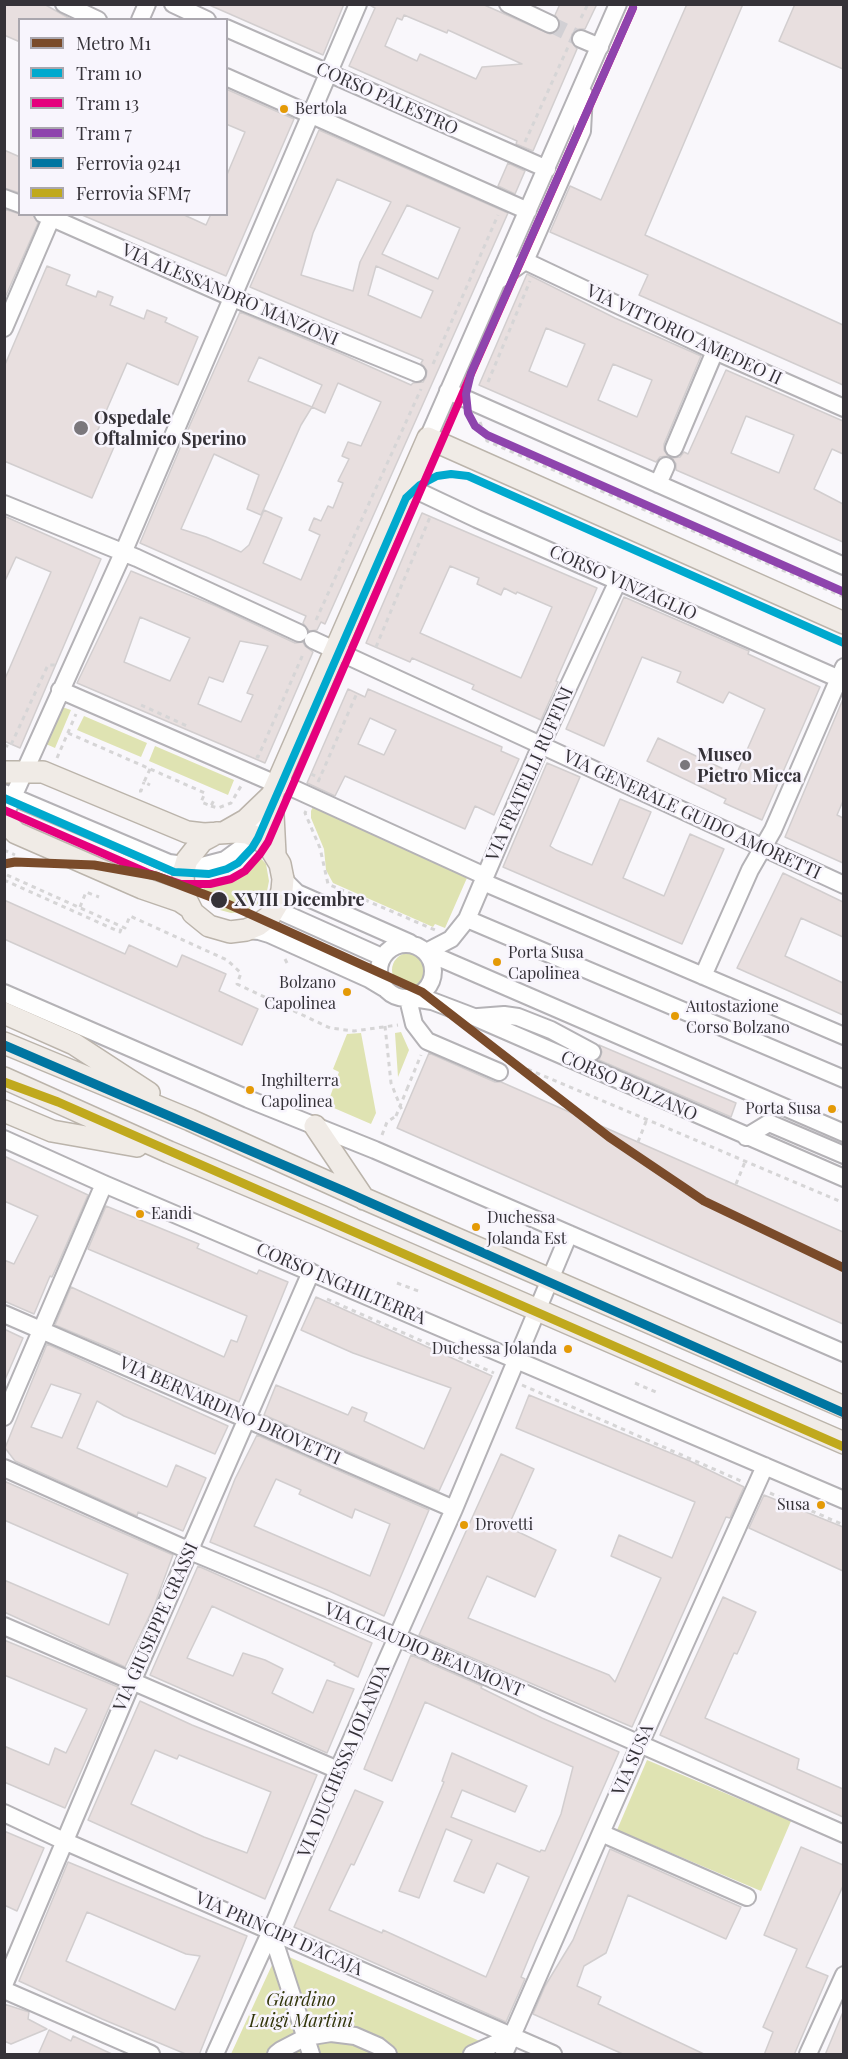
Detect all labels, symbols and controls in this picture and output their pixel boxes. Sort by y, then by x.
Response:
legend [18,18,228,216]
text: Metro M1 [76,31,151,55]
street label: CORSO PALESTRO [313,58,461,140]
text: Tram 10 [76,61,142,85]
text: Tram 13 [76,91,139,115]
place label: Bertola [295,99,347,119]
marker: Bertola [278,103,290,115]
text: Tram 7 [76,121,132,145]
text: Ferrovia 9241 [76,151,181,175]
text: Ferrovia SFM7 [76,181,191,205]
street label: VIA ALESSANDRO MANZONI [118,239,342,351]
street label: VIA VITTORIO AMEDEO II [583,280,785,390]
place label: Ospedale Oftalmico Sperino [94,407,246,450]
marker: Ospedale Oftalmico Sperino [72,419,90,437]
street label: CORSO VINZAGLIO [546,541,700,625]
street label: VIA FRATELLI RUFFINI [482,683,578,865]
place label: Museo Pietro Micca [697,744,802,786]
street label: VIA GENERALE GUIDO AMORETTI [560,746,824,884]
marker: Museo Pietro Micca [678,758,692,772]
place label: XVIII Dicembre [234,889,365,911]
marker: XVIII Dicembre [209,890,229,910]
place label: Porta Susa Capolinea [508,943,584,981]
marker: Porta Susa Capolinea [491,956,503,968]
place label: Bolzano Capolinea [264,973,336,1011]
marker: Bolzano Capolinea [341,986,353,998]
place label: Autostazione Corso Bolzano [686,997,790,1035]
marker: Autostazione Corso Bolzano [669,1010,681,1022]
street label: CORSO BOLZANO [557,1046,701,1126]
place label: Inghilterra Capolinea [261,1071,339,1109]
marker: Inghilterra Capolinea [244,1084,256,1096]
place label: Porta Susa [745,1099,821,1119]
marker: Porta Susa [826,1103,838,1115]
place label: Eandi [151,1204,192,1224]
marker: Eandi [134,1208,146,1220]
place label: Duchessa Jolanda Est [487,1208,566,1246]
marker: Duchessa Jolanda Est [470,1221,482,1233]
street label: CORSO INGHILTERRA [253,1239,429,1329]
place label: Duchessa Jolanda [432,1339,557,1359]
marker: Duchessa Jolanda [562,1343,574,1355]
street label: VIA BERNARDINO DROVETTI [116,1352,344,1470]
place label: Susa [777,1495,810,1515]
marker: Susa [815,1499,827,1511]
place label: Drovetti [475,1515,533,1535]
marker: Drovetti [458,1519,470,1531]
street label: VIA GIUSEPPE GRASSI [109,1539,203,1715]
street label: VIA CLAUDIO BEAUMONT [321,1598,527,1702]
street label: VIA DUCHESSA JOLANDA [293,1661,395,1861]
street label: VIA SUSA [608,1721,658,1799]
street label: VIA PRINCIPI D'ACAJA [192,1887,366,1981]
park label: Giardino Luigi Martini [249,1989,353,2032]

